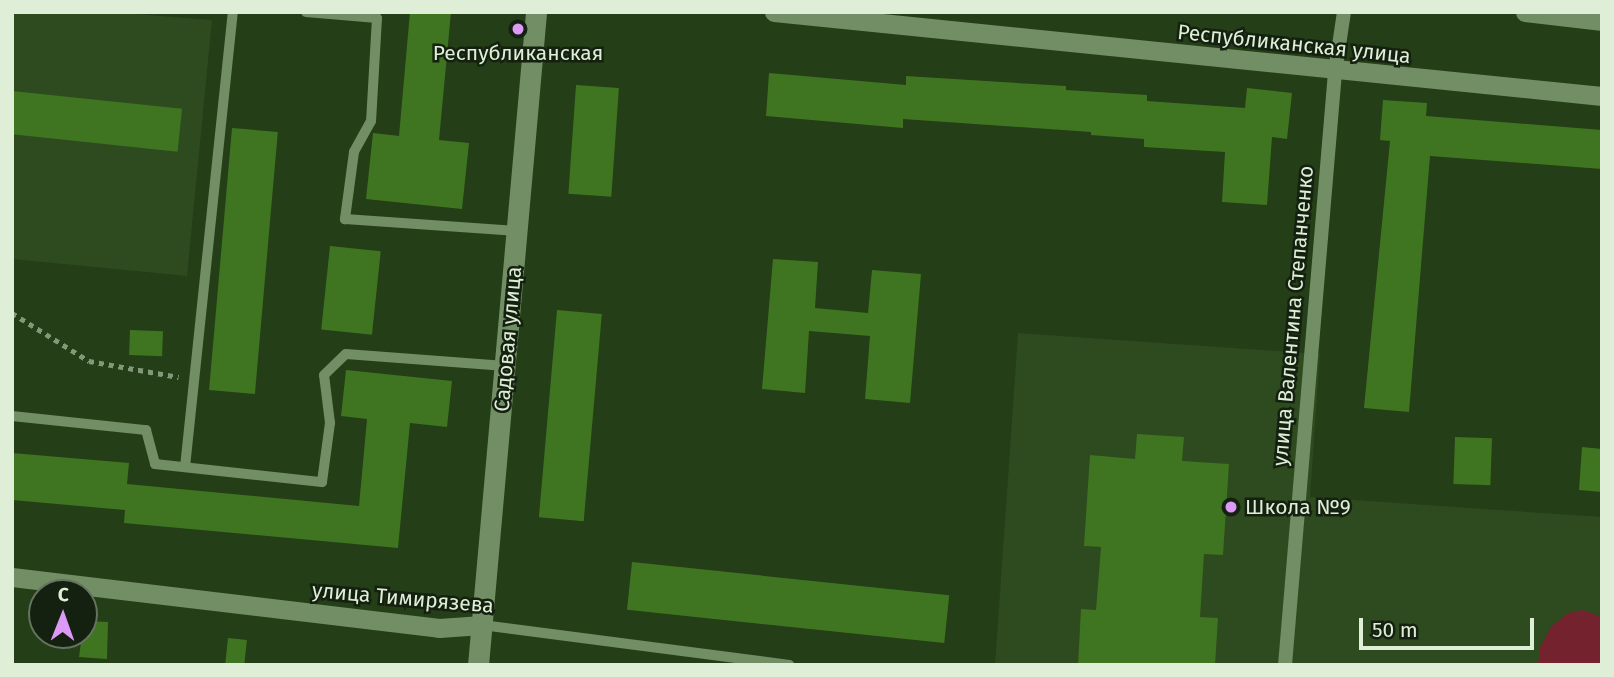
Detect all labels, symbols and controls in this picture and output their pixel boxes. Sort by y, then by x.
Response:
street label: Республиканская улица [1176,19,1412,69]
marker: Республиканская [510,21,526,37]
place label: Республиканская [433,40,603,66]
street label: улица Валентина Степанченко [1267,165,1319,467]
street label: Садовая улица [489,265,527,413]
place label: Школа №9 [1245,494,1351,520]
marker: Школа №9 [1223,499,1239,515]
street label: улица Тимирязева [311,578,495,618]
north arrow [28,579,98,649]
text: С [58,583,69,606]
scale bar [1362,604,1537,648]
text: 50 m [1372,617,1418,643]

